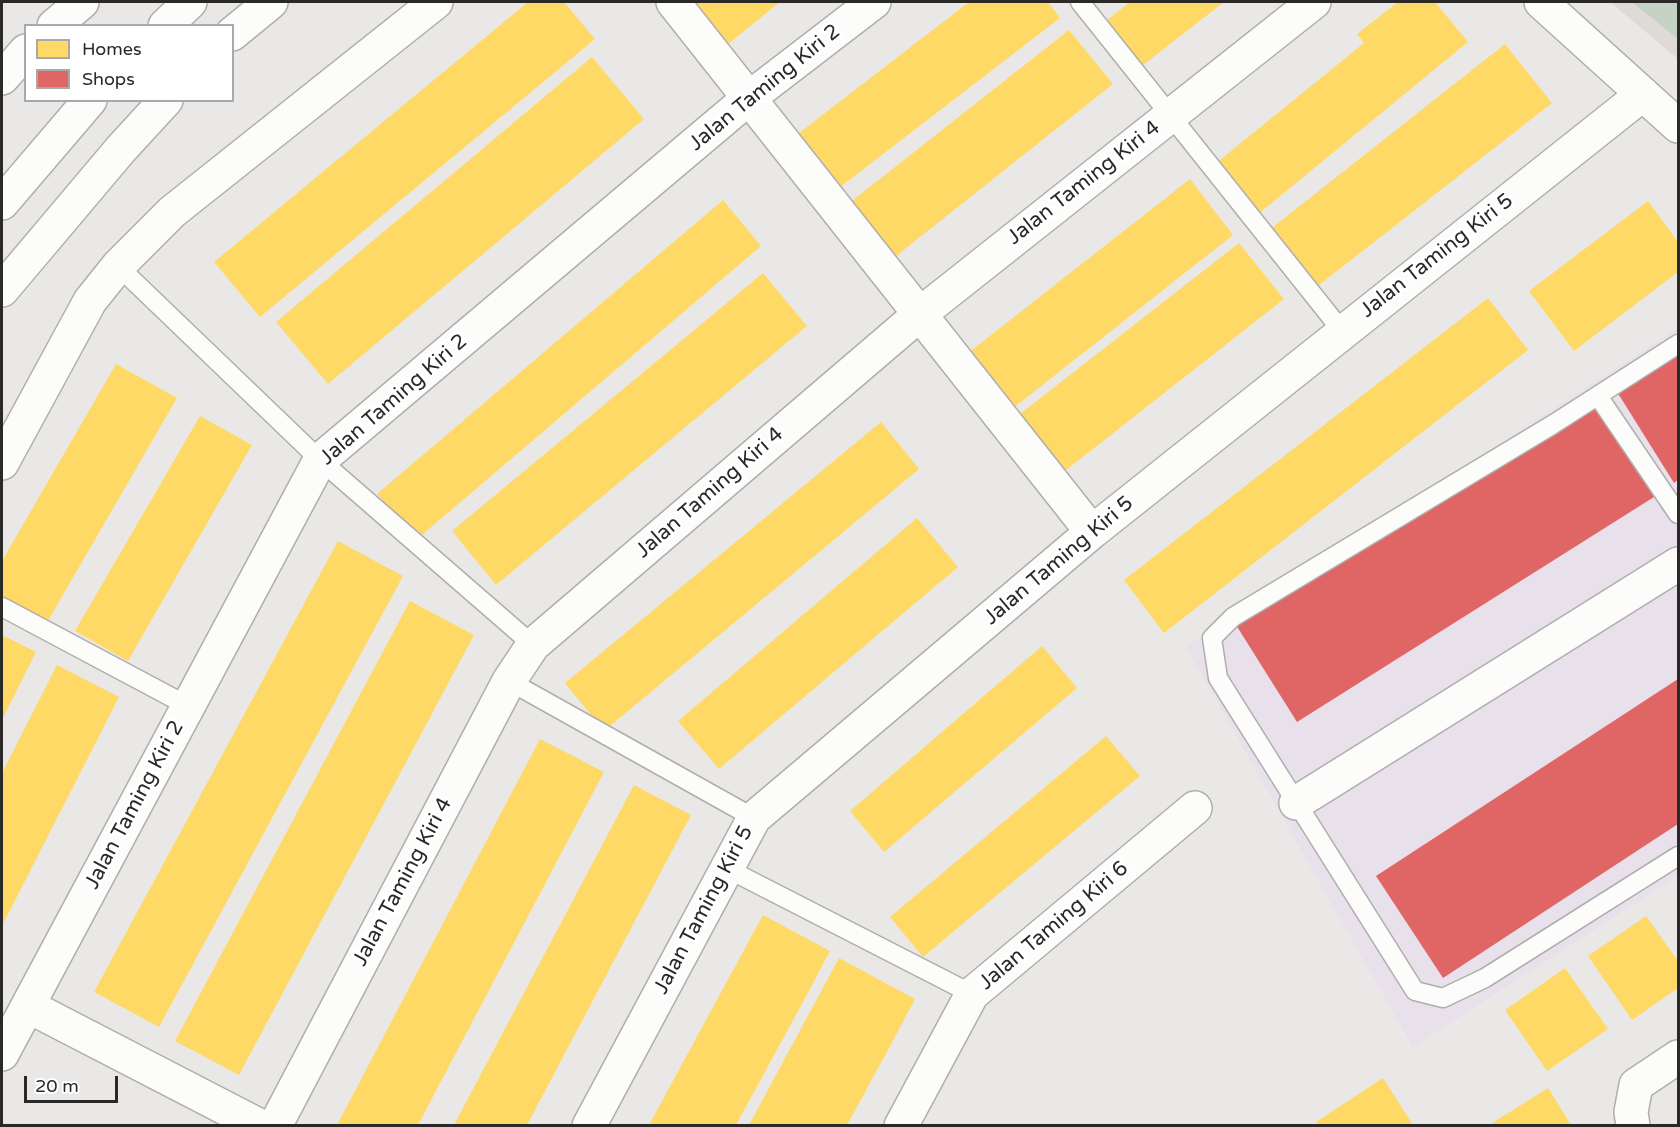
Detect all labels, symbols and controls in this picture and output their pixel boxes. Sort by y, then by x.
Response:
street label: Jalan Taming Kiri 2 [684,19,846,157]
legend [24,24,234,102]
text: Homes [82,38,142,60]
text: Shops [82,68,135,90]
street label: Jalan Taming Kiri 4 [1003,116,1165,250]
street label: Jalan Taming Kiri 5 [1356,189,1518,323]
street label: Jalan Taming Kiri 2 [315,329,473,471]
street label: Jalan Taming Kiri 4 [631,422,789,564]
street label: Jalan Taming Kiri 5 [979,491,1139,631]
street label: Jalan Taming Kiri 2 [80,717,190,893]
street label: Jalan Taming Kiri 4 [348,794,458,970]
street label: Jalan Taming Kiri 5 [649,822,759,998]
street label: Jalan Taming Kiri 6 [974,856,1134,996]
scale bar [27,1064,122,1102]
text: 20 m [35,1075,79,1097]

